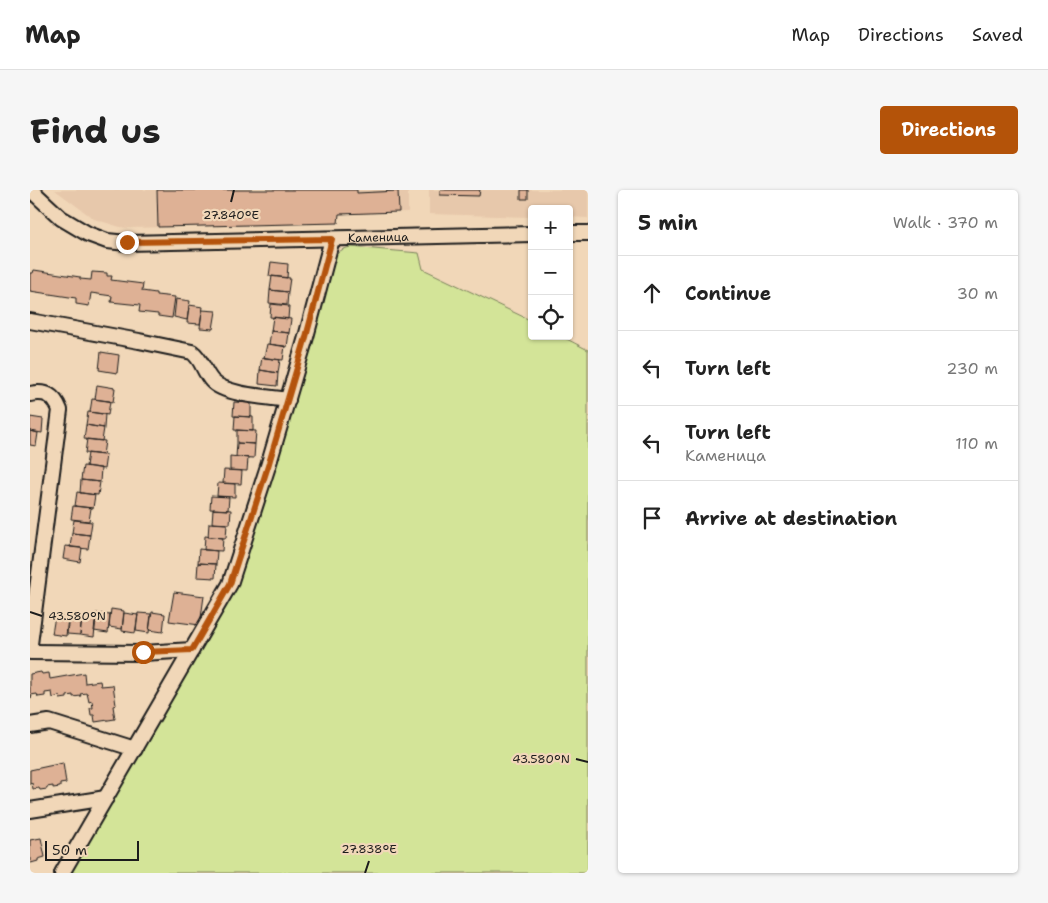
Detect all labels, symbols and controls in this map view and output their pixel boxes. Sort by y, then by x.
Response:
text: Map [25,19,81,51]
text: Map [792,23,830,47]
text: Directions [858,23,944,47]
text: Saved [972,23,1023,47]
button: Directions [880,106,1018,154]
text: Find us [30,107,161,154]
map controls [528,205,573,340]
button: + [528,205,573,250]
text: 27.840°E [203,207,259,223]
text: 5 min [638,209,698,237]
text: Walk · 370 m [893,212,998,233]
street label: Каменица [348,229,409,246]
route end [116,231,139,254]
button: − [528,250,573,295]
icon: ahead [638,279,666,307]
text: Continue [685,281,771,306]
text: 30 m [957,283,998,304]
button: locate [528,295,573,340]
icon: left [638,354,666,382]
text: Turn left [685,356,771,381]
text: 230 m [946,358,998,379]
text: Turn left [685,420,771,445]
icon: left [638,429,666,457]
text: 110 m [955,433,998,454]
text: Каменица [685,445,766,466]
icon: arrive [638,504,666,532]
text: Arrive at destination [685,506,897,531]
text: 43.580°N [48,608,106,624]
route start [132,641,155,664]
text: 43.580°N [512,751,570,767]
scale bar [45,838,139,861]
text: 50 m [52,841,87,859]
text: 27.838°E [341,841,397,857]

